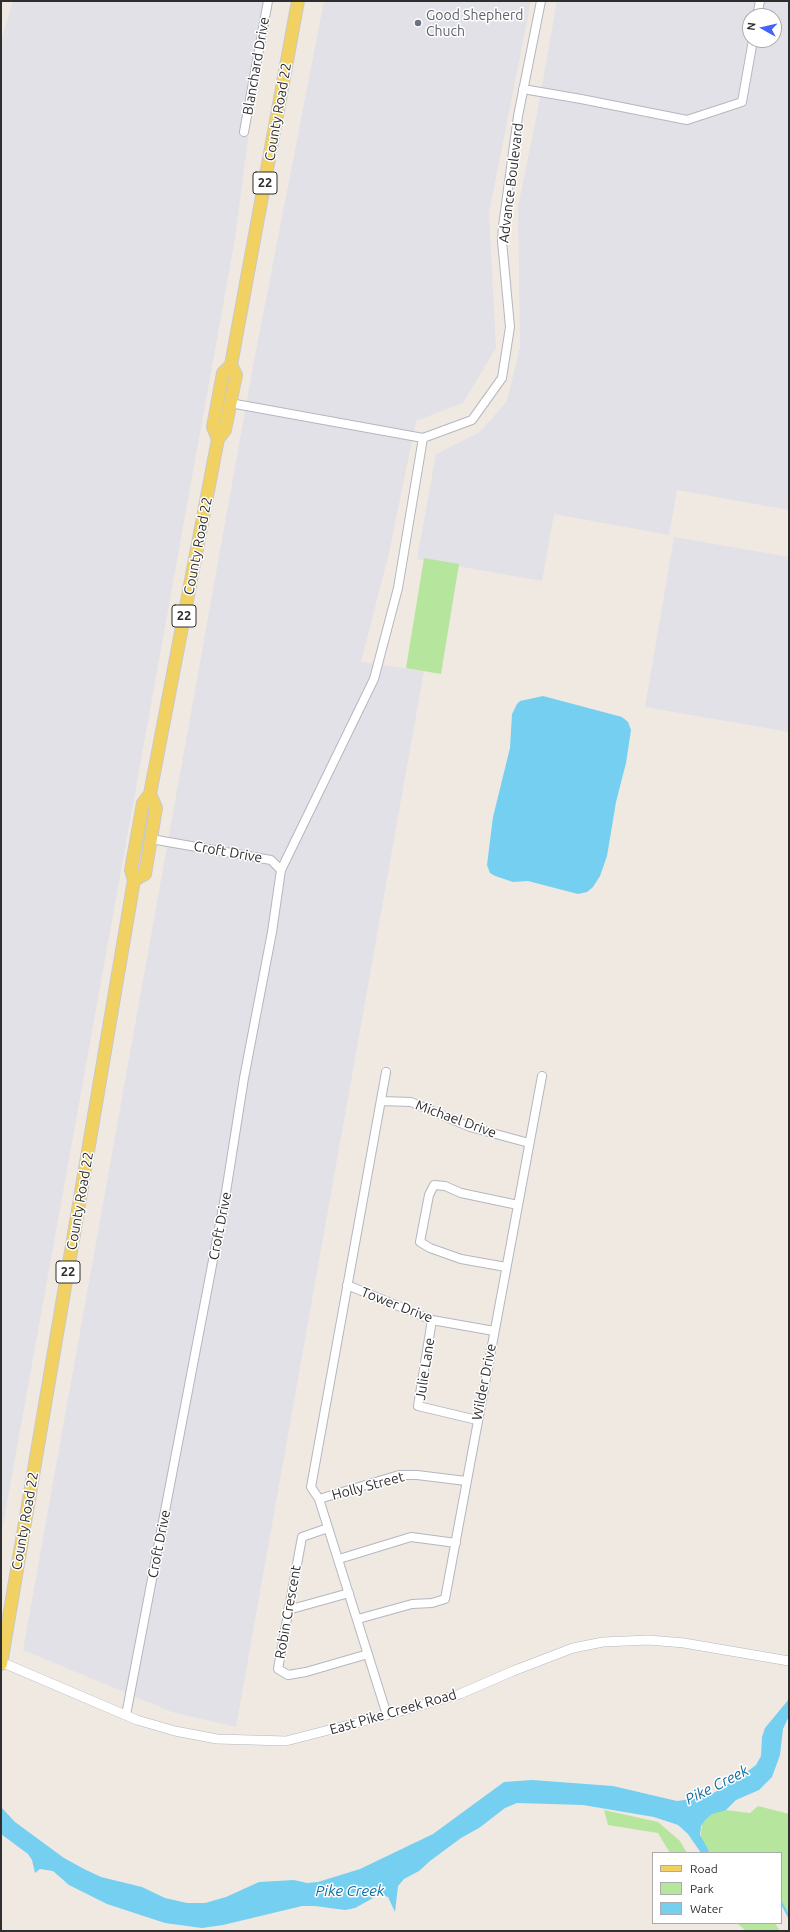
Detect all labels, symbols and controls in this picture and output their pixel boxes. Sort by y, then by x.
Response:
place label: Good Shepherd Chuch [426,7,524,40]
north arrow [742,8,782,48]
street label: Blanchard Drive [239,16,273,116]
marker: Good Shepherd Chuch [413,18,423,28]
text: N [745,22,758,31]
street label: County Road 22 [261,62,295,162]
street label: Advance Boulevard [495,122,527,244]
road number: 22 [253,172,277,194]
street label: County Road 22 [180,496,216,596]
road number: 22 [172,605,196,627]
street label: Croft Drive [192,838,264,866]
street label: Michael Drive [413,1097,499,1141]
street label: County Road 22 [63,1151,97,1251]
street label: Croft Drive [205,1190,235,1262]
road number: 22 [56,1261,80,1283]
street label: Tower Drive [359,1284,435,1326]
street label: Julie Lane [412,1337,438,1401]
street label: Wilder Drive [468,1342,500,1422]
street label: Holly Street [330,1468,406,1504]
street label: County Road 22 [8,1471,42,1571]
street label: Croft Drive [144,1508,174,1580]
street label: Robin Crescent [271,1564,305,1660]
street label: East Pike Creek Road [328,1686,458,1738]
water label: Pike Creek [682,1761,752,1809]
legend [652,1852,782,1924]
text: Road [690,1862,718,1875]
water label: Pike Creek [316,1882,384,1900]
text: Park [690,1882,714,1895]
text: Water [690,1902,723,1915]

